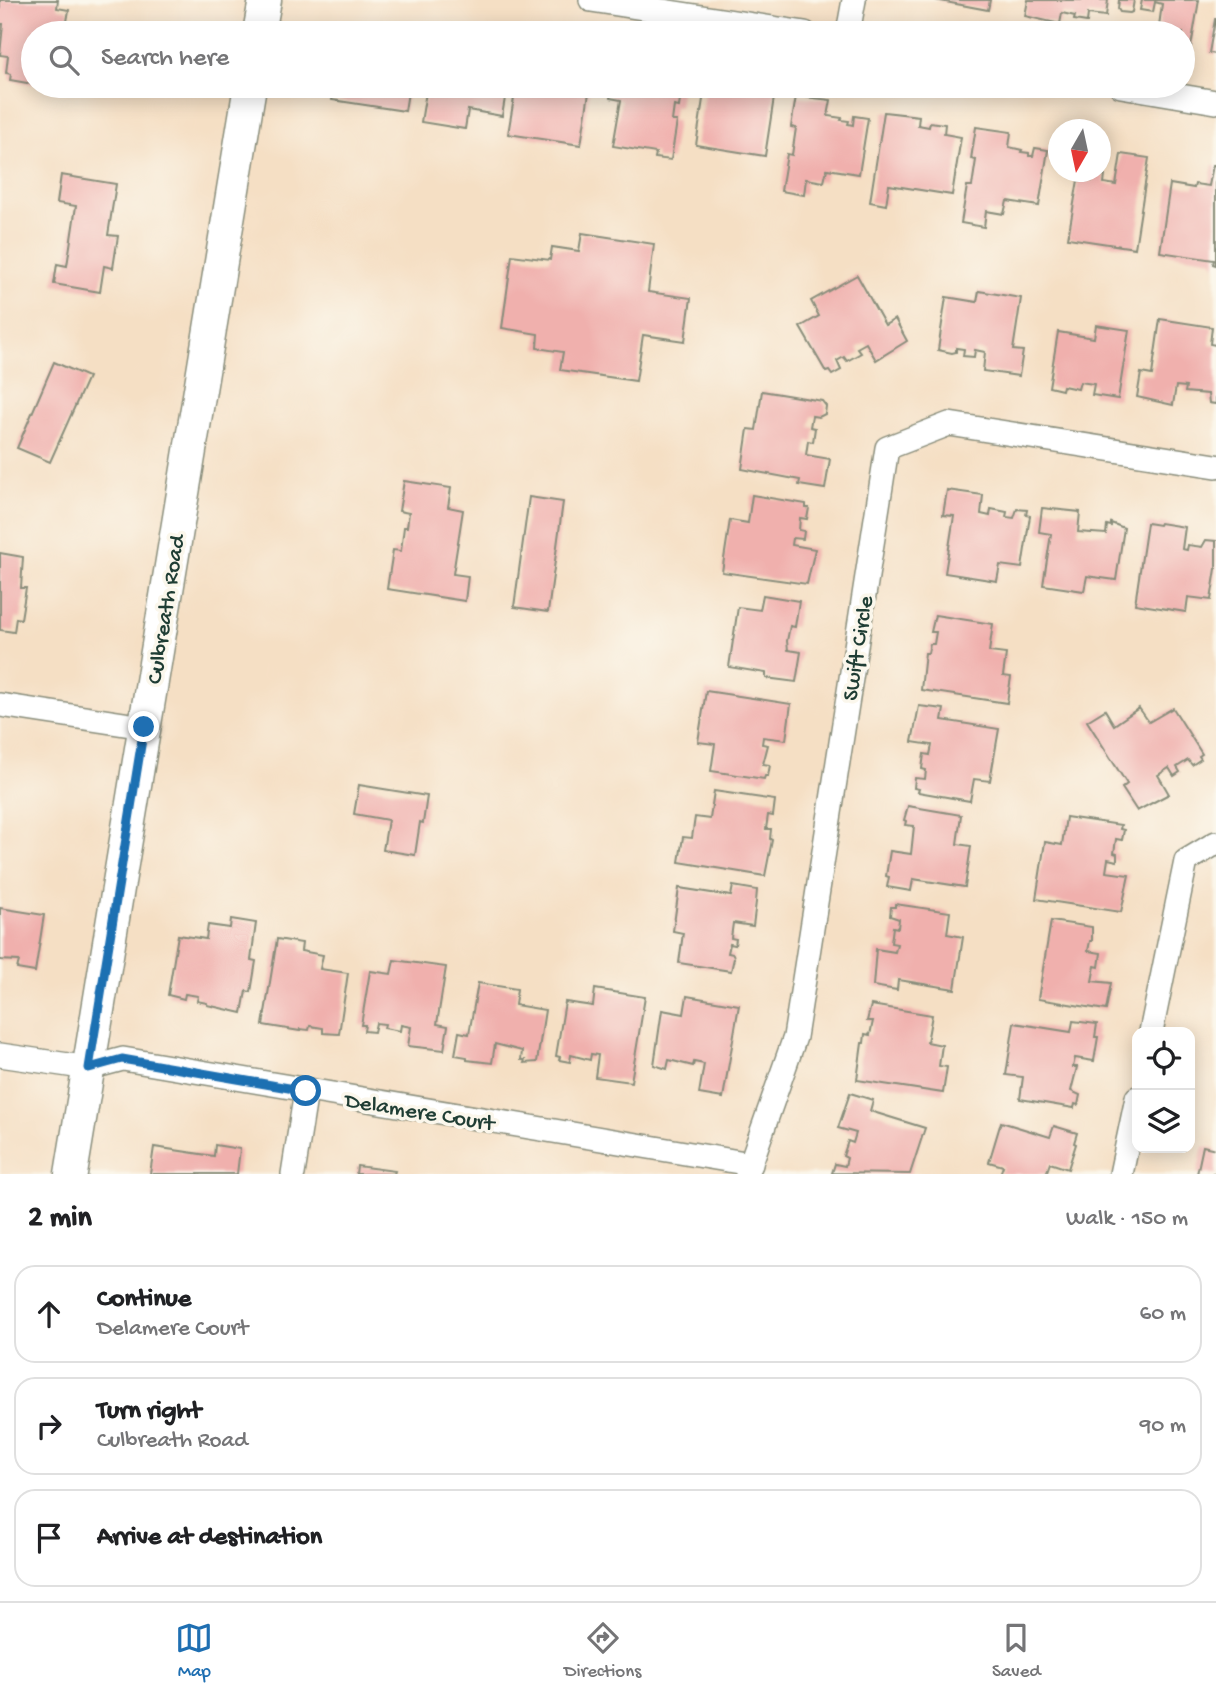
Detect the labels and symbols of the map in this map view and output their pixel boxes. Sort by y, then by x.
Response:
north arrow [1048,119,1111,182]
street label: Culbreath Road [142,532,193,686]
street label: Swift Circle [838,593,881,703]
route end [128,711,159,742]
route start [290,1075,321,1106]
street label: Delamere Court [341,1088,498,1139]

